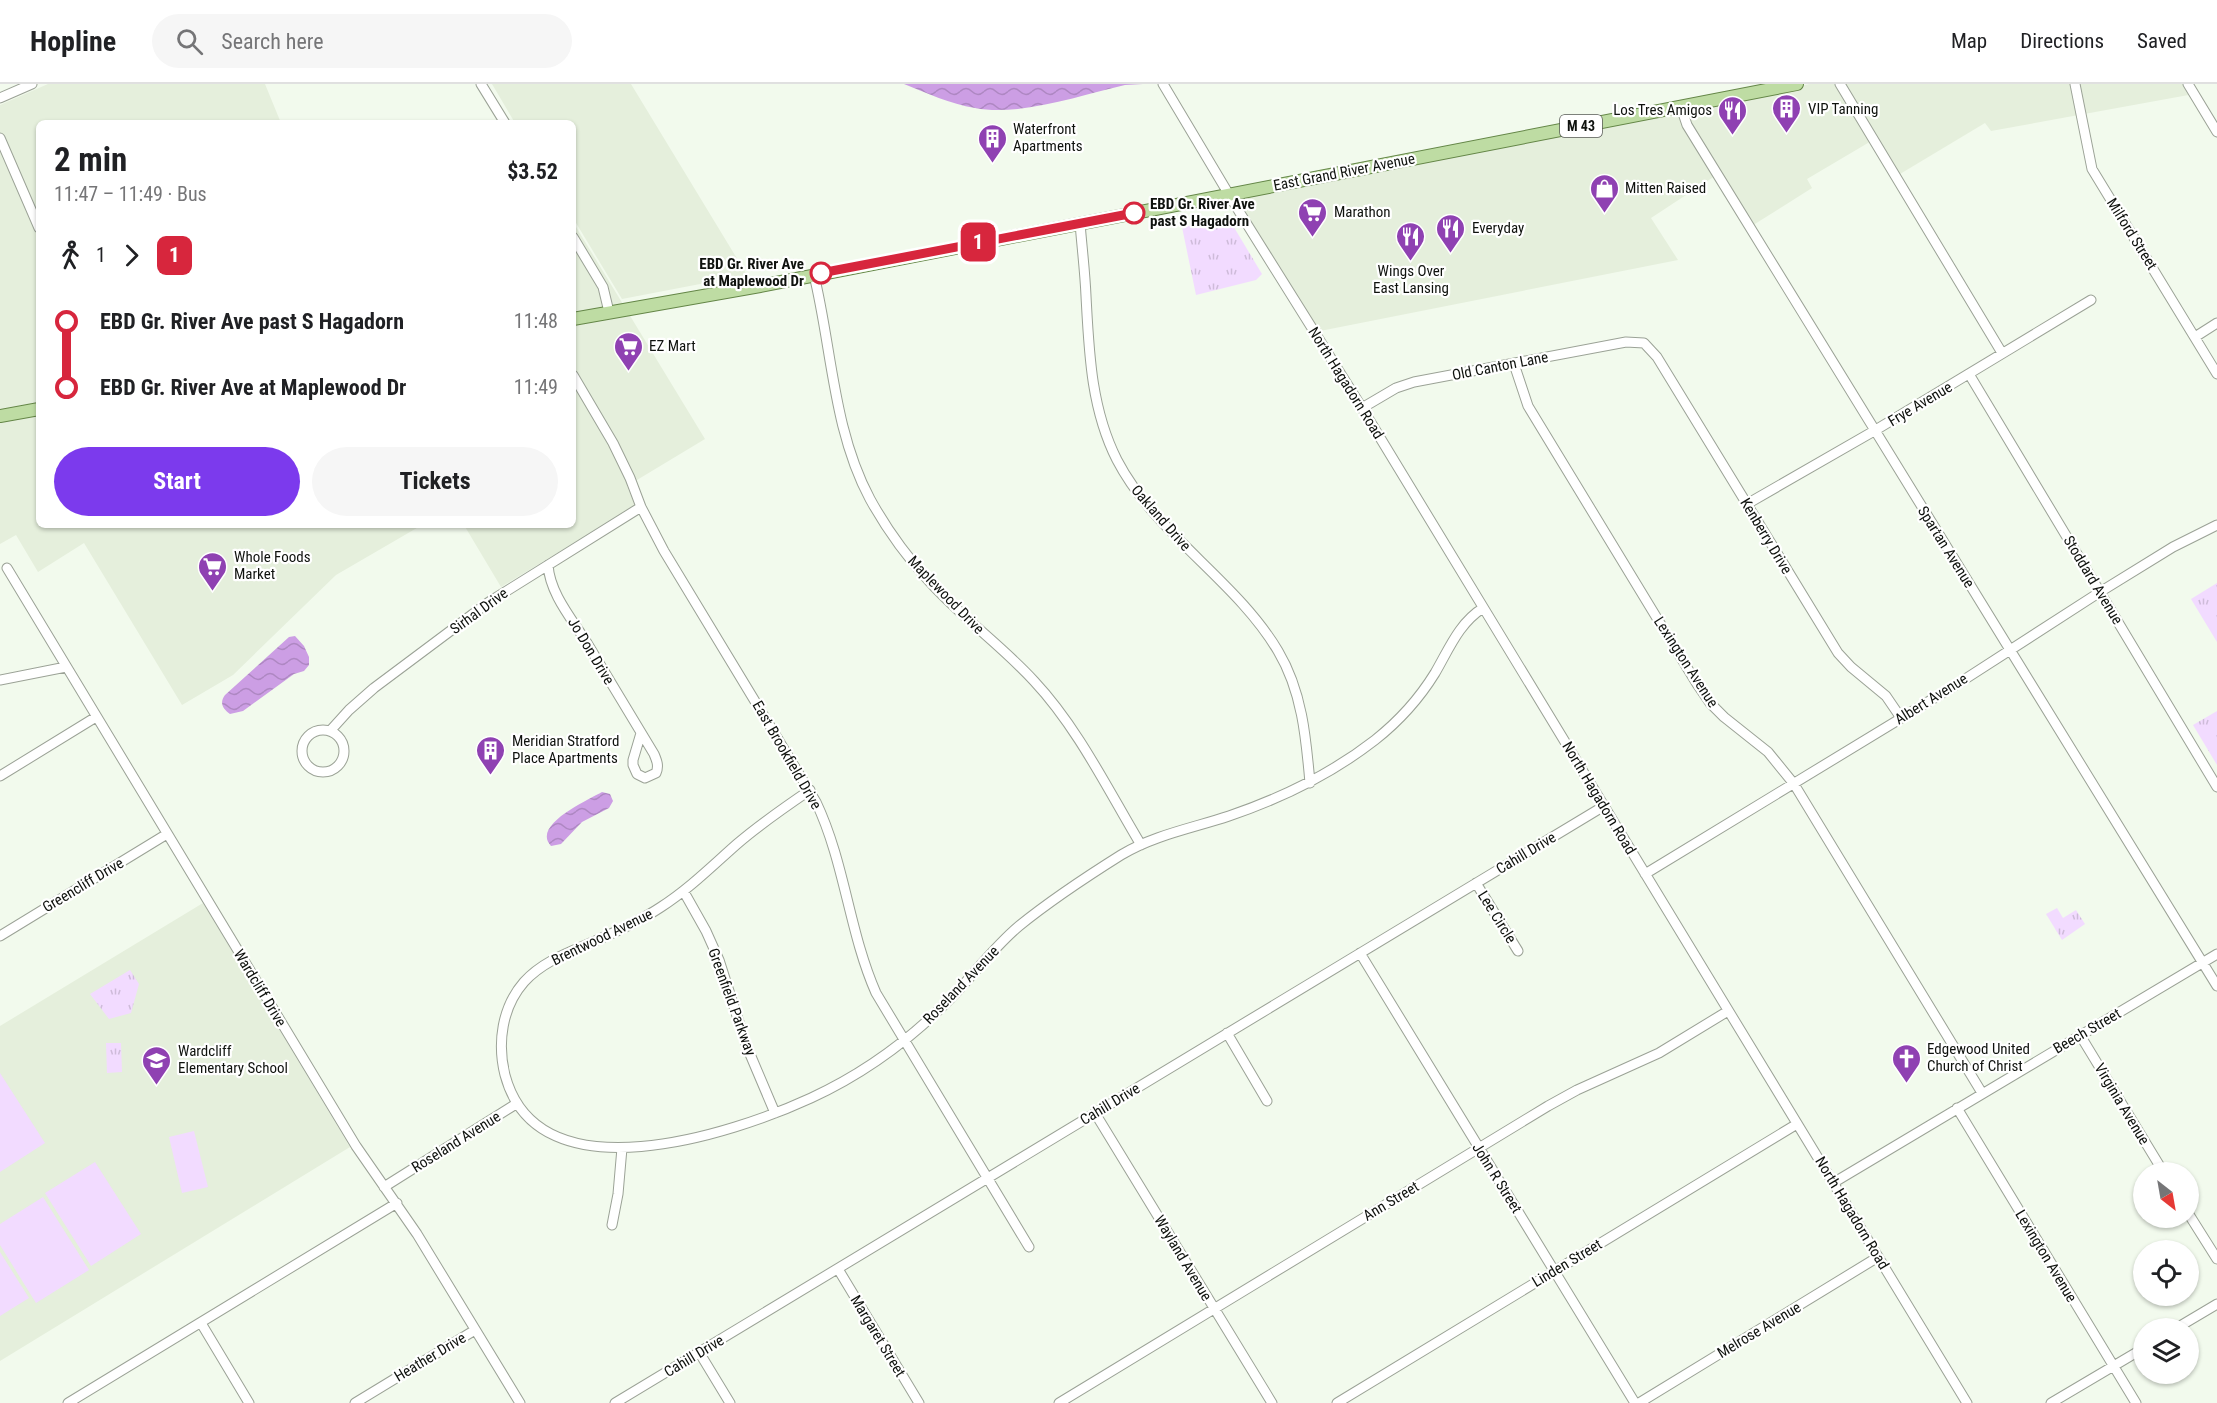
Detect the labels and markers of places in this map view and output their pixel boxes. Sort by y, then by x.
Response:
building icon: VIP Tanning [1771,93,1803,135]
restaurant icon: Los Tres Amigos [1717,94,1749,136]
place label: VIP Tanning [1808,100,1878,118]
place label: Los Tres Amigos [1613,101,1712,119]
place label: Waterfront Apartments [1013,120,1083,155]
building icon: Waterfront Apartments [976,122,1008,164]
shop icon: Mitten Raised [1588,172,1620,214]
place label: Mitten Raised [1625,179,1706,197]
place label: EBD Gr. River Ave past S Hagadorn [1150,195,1255,230]
supermarket icon: Marathon [1297,196,1329,238]
marker: EBD Gr. River Ave past S Hagadorn [1123,202,1145,224]
place label: Marathon [1334,203,1390,221]
restaurant icon: Everyday [1435,212,1467,254]
place label: Everyday [1472,219,1524,237]
restaurant icon: Wings Over East Lansing [1395,220,1427,262]
place label: EBD Gr. River Ave at Maplewood Dr [699,255,804,290]
marker: EBD Gr. River Ave at Maplewood Dr [810,262,832,284]
place label: Wings Over East Lansing [1373,262,1449,297]
supermarket icon: EZ Mart [612,330,644,372]
place label: EZ Mart [649,337,696,355]
place label: Whole Foods Market [234,548,311,583]
supermarket icon: Whole Foods Market [197,550,229,592]
place label: Meridian Stratford Place Apartments [512,732,619,767]
building icon: Meridian Stratford Place Apartments [475,734,507,776]
place label: Edgewood United Church of Christ [1927,1040,2030,1075]
place label: Wardcliff Elementary School [178,1042,288,1077]
church icon: Edgewood United Church of Christ [1890,1042,1922,1084]
school or university icon: Wardcliff Elementary School [141,1044,173,1086]

